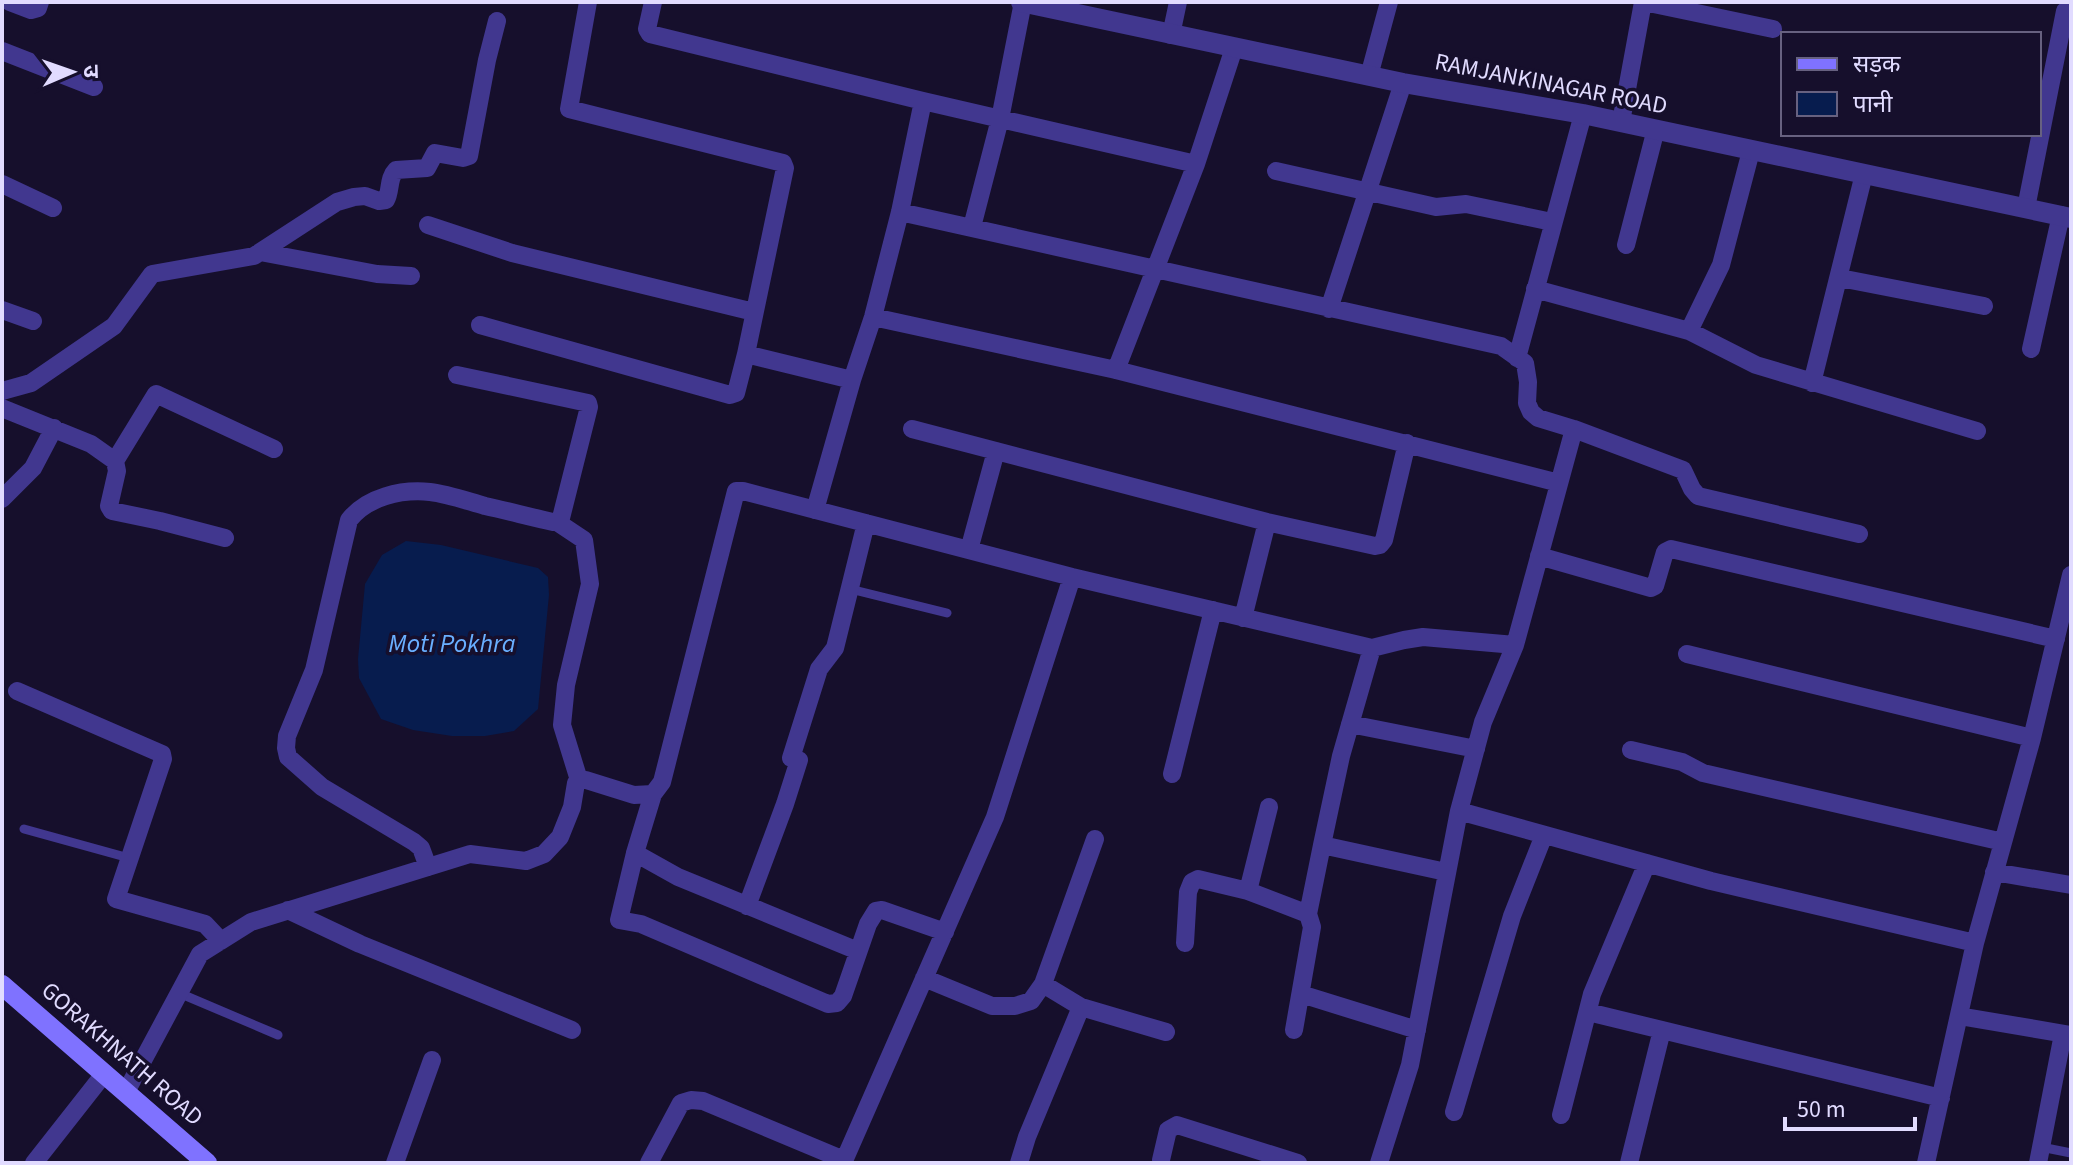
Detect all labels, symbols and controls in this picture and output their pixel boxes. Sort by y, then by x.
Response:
north arrow [32,32,112,112]
legend [1781,32,2041,136]
street label: RAMJANKINAGAR ROAD [1432,44,1670,124]
text: सड़क [1853,47,1901,82]
text: उ [75,64,107,79]
text: पानी [1853,87,1893,122]
water label: Moti Pokhra [388,625,516,662]
street label: GORAKHNATH ROAD [33,974,211,1134]
scale bar [1785,1081,1915,1131]
text: 50 m [1797,1092,1846,1127]

